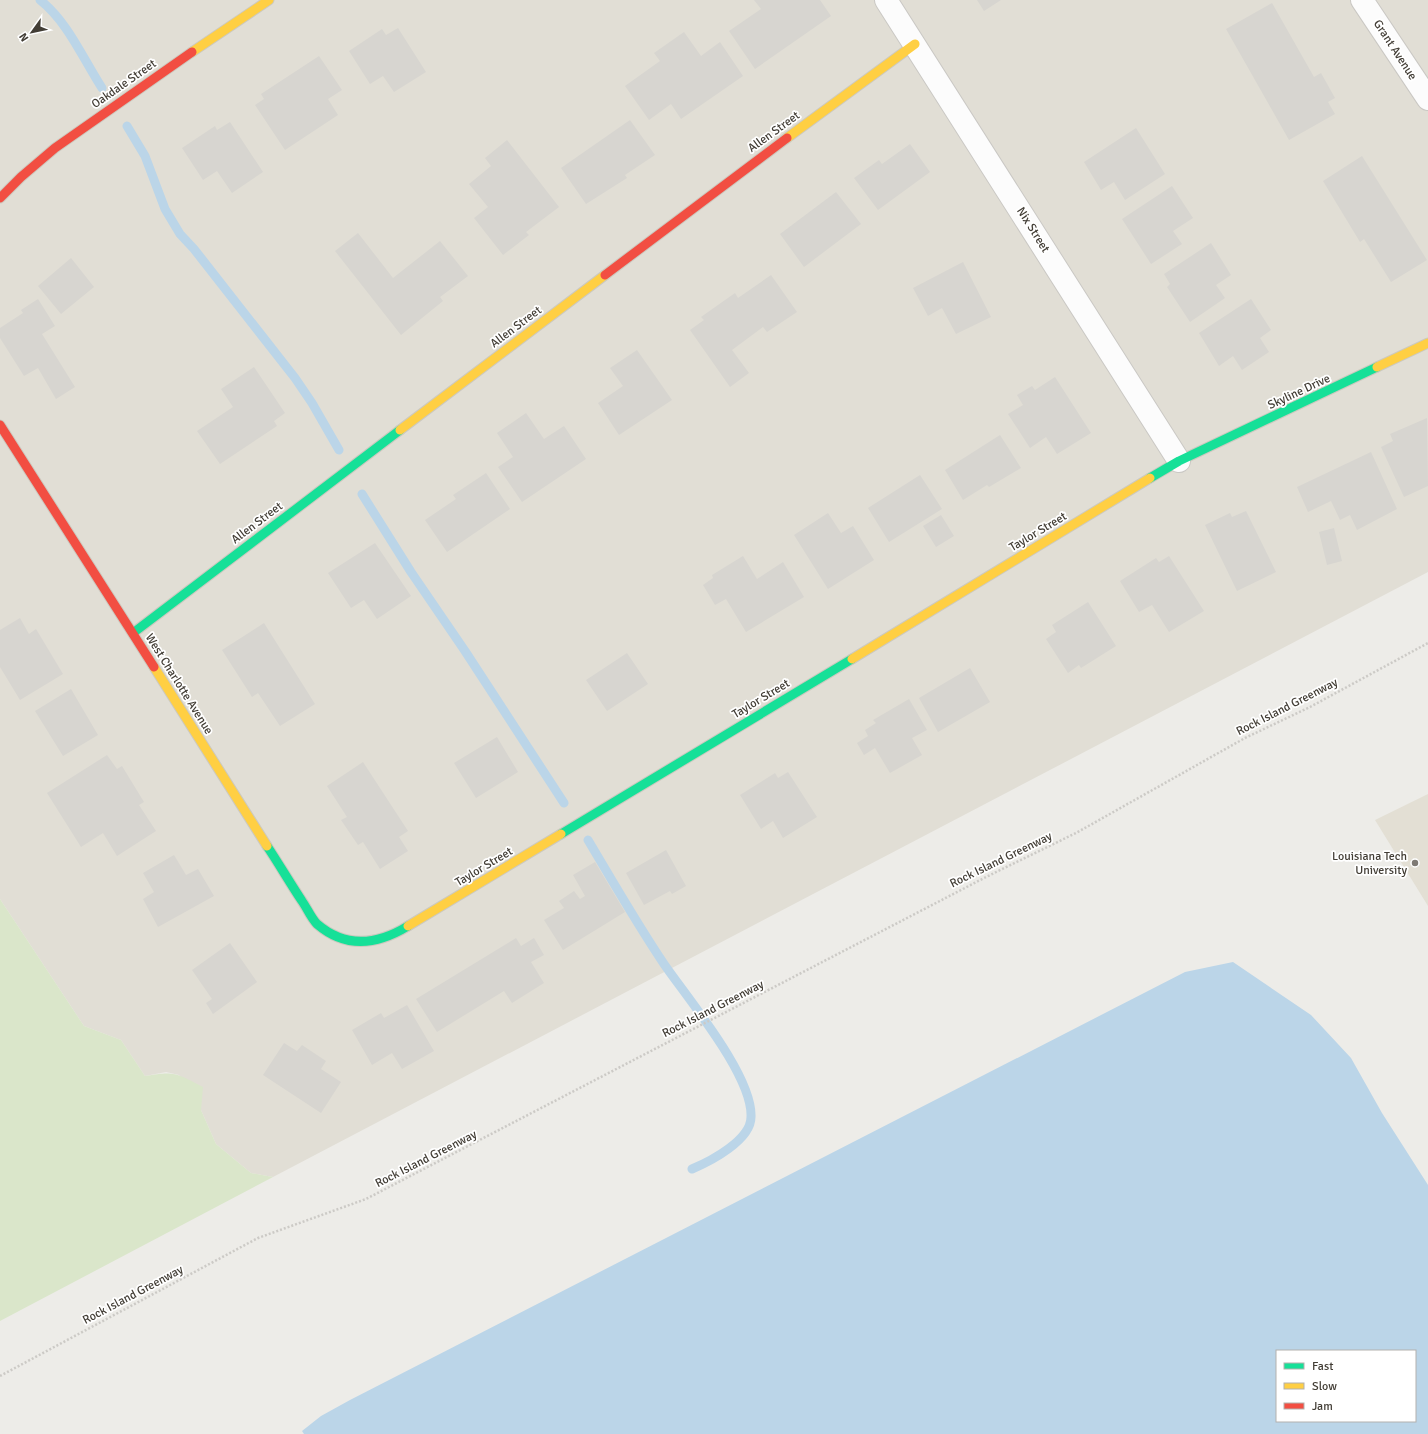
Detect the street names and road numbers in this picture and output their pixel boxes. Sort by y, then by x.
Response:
street label: Grant Avenue [1370,17,1420,83]
street label: Oakdale Street [89,56,159,112]
street label: Allen Street [745,108,803,156]
street label: Nix Street [1013,204,1053,256]
street label: Allen Street [487,303,545,351]
street label: Skyline Drive [1265,371,1333,413]
street label: Allen Street [228,499,286,547]
street label: Taylor Street [1006,509,1070,555]
street label: West Charlotte Avenue [142,631,216,737]
street label: Rock Island Greenway [1234,675,1341,739]
street label: Taylor Street [729,676,793,722]
street label: Rock Island Greenway [947,829,1055,891]
street label: Taylor Street [452,844,516,890]
street label: Rock Island Greenway [660,977,767,1041]
street label: Rock Island Greenway [373,1127,480,1191]
street label: Rock Island Greenway [80,1262,186,1328]

